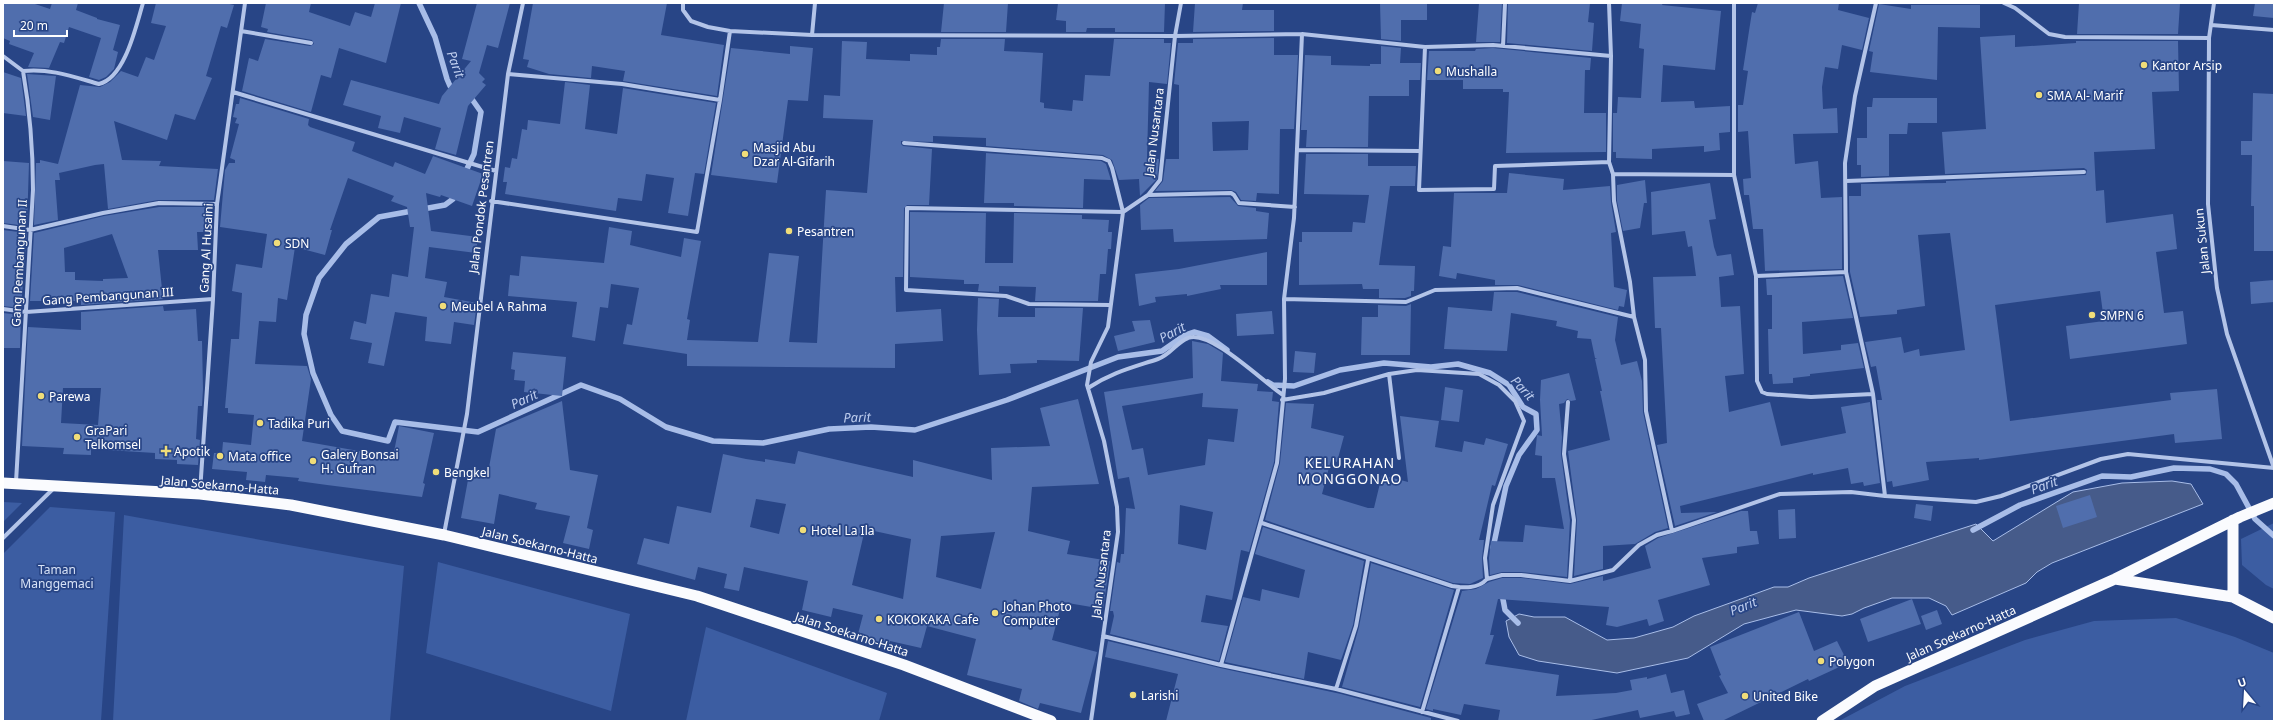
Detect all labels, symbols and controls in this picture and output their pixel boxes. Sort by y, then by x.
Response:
scale bar [14,12,67,38]
text: 20 m [20,17,48,34]
water label: Parit [443,48,470,81]
place label: Kantor Arsip [2152,57,2222,74]
marker: Kantor Arsip [2139,60,2149,70]
place label: Mushalla [1446,63,1497,80]
marker: Mushalla [1433,66,1443,76]
street label: Jalan Nusantara [1140,87,1168,178]
place label: SMA Al- Marif [2047,87,2124,104]
marker: SMA Al- Marif [2034,90,2044,100]
place label: Masjid Abu Dzar Al-Gifarih [753,139,835,170]
street label: Jalan Pondok Pesantren [464,140,498,275]
marker: Masjid Abu Dzar Al-Gifarih [740,149,750,159]
street label: Gang Pembangunan II [7,199,31,327]
street label: Gang Al Husaini [195,203,217,293]
street label: Jalan Sukun [2190,207,2214,276]
place label: Pesantren [797,223,854,240]
marker: Pesantren [784,226,794,236]
place label: SDN [285,235,309,252]
marker: SDN [272,238,282,248]
street label: Gang Pembangunan III [42,283,174,309]
place label: Meubel A Rahma [451,298,547,315]
marker: Meubel A Rahma [438,301,448,311]
place label: SMPN 6 [2100,307,2144,324]
marker: SMPN 6 [2087,310,2097,320]
water label: Parit [1156,317,1189,346]
water label: Parit [1507,372,1539,405]
water label: Parit [508,385,541,413]
place label: Parewa [49,388,90,405]
marker: Parewa [36,391,46,401]
water label: Parit [843,408,872,426]
place label: Tadika Puri [268,415,330,432]
marker: Tadika Puri [255,418,265,428]
place label: GraPari Telkomsel [85,422,141,453]
marker: GraPari Telkomsel [72,432,82,442]
place label: Apotik [174,443,211,460]
marker: Apotik [161,446,171,456]
place label: Galery Bonsai H. Gufran [321,446,399,477]
place label: Mata office [228,448,291,465]
marker: Mata office [215,451,225,461]
district label: KELURAHAN MONGGONAO [1298,453,1402,488]
marker: Galery Bonsai H. Gufran [308,456,318,466]
place label: Bengkel [444,464,490,481]
marker: Bengkel [431,467,441,477]
street label: Jalan Soekarno-Hatta [159,471,280,499]
water label: Parit [2028,472,2061,498]
street label: Jalan Soekarno-Hatta [479,522,600,568]
place label: Hotel La Ila [811,522,875,539]
marker: Hotel La Ila [798,525,808,535]
street label: Jalan Nusantara [1087,529,1115,620]
park label: Taman Manggemaci [20,561,94,592]
water label: Parit [1727,592,1760,620]
place label: Johan Photo Computer [1002,598,1072,629]
street label: Jalan Soekarno-Hatta [1902,601,2019,665]
street label: Jalan Soekarno-Hatta [792,607,911,660]
marker: Johan Photo Computer [990,608,1000,618]
place label: KOKOKAKA Cafe [887,611,979,628]
marker: KOKOKAKA Cafe [874,614,884,624]
place label: Polygon [1829,653,1875,670]
marker: Polygon [1816,656,1826,666]
north arrow [2225,672,2265,712]
text: U [2235,674,2248,690]
place label: Larishi [1141,687,1178,704]
place label: United Bike [1753,688,1818,705]
marker: Larishi [1128,690,1138,700]
marker: United Bike [1740,691,1750,701]

